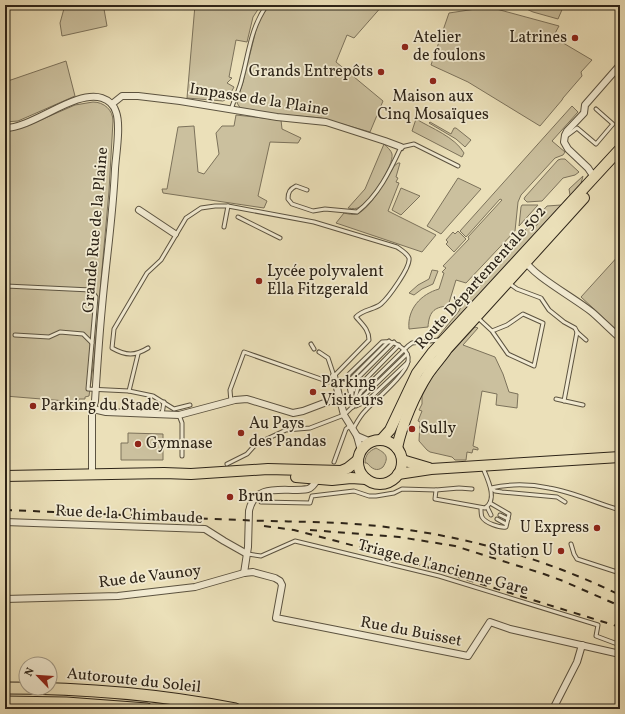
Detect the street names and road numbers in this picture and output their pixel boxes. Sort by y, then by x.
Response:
street label: Impasse de la Plaine [188,78,330,122]
street label: Grande Rue de la Plaine [78,146,114,314]
street label: Route Départementale 502 [410,201,552,355]
street label: Rue de la Chimbaude [55,500,203,530]
street label: Triage de l'ancienne Gare [355,535,531,601]
street label: Rue de Vaunoy [97,560,203,594]
street label: Rue du Buisset [358,611,464,653]
street label: Autoroute du Soleil [66,663,202,699]

